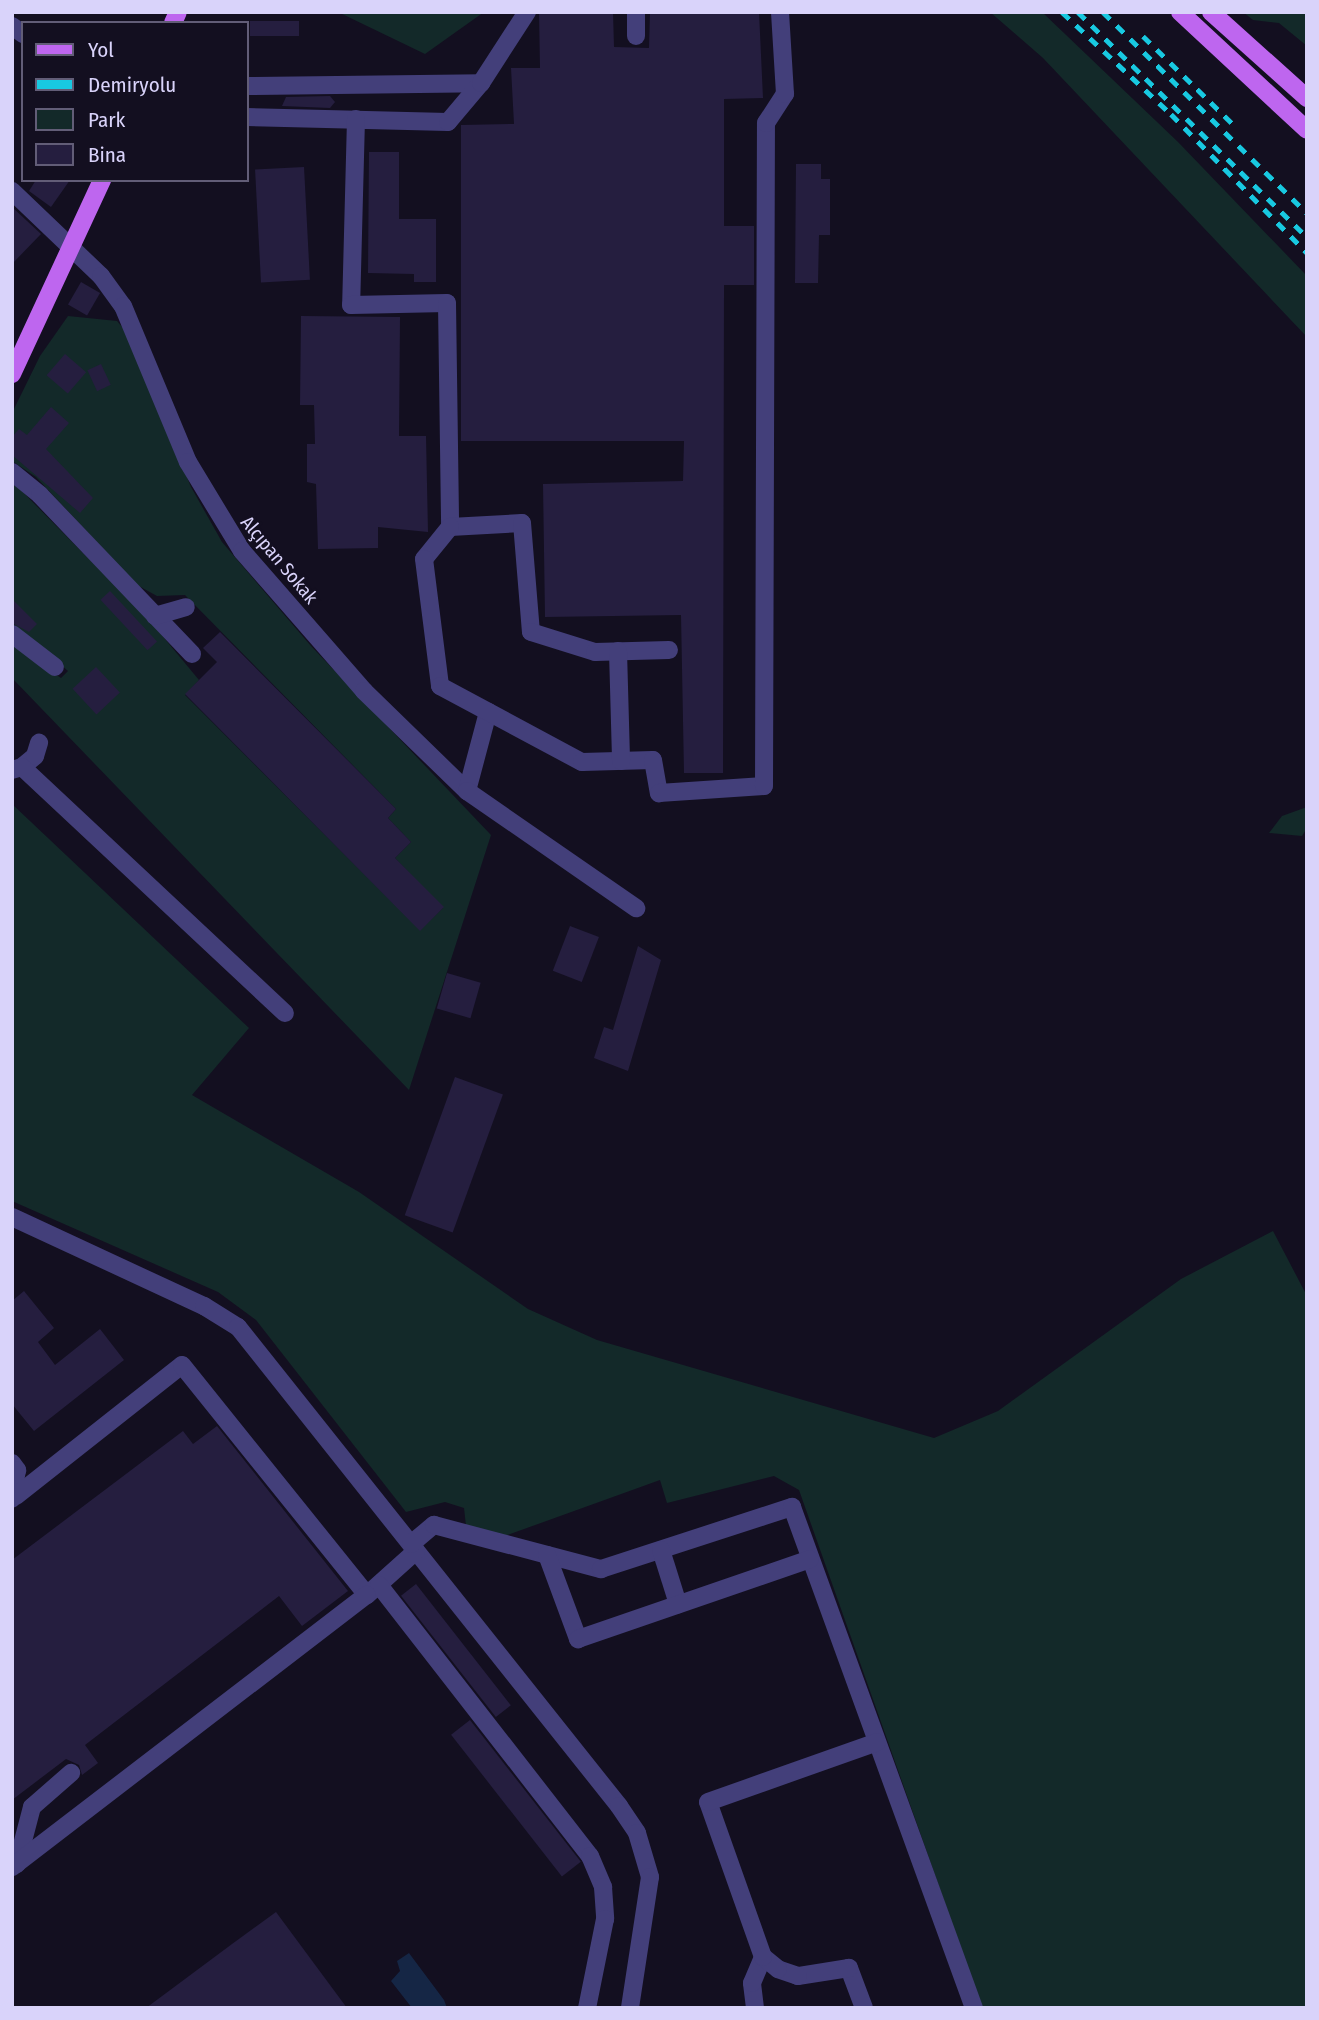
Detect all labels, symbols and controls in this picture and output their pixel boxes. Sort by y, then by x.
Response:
legend [21,21,248,182]
text: Yol [88,37,114,63]
text: Demiryolu [88,72,176,98]
text: Park [88,107,125,133]
text: Bina [88,142,126,168]
street label: Alçıpan Sokak [236,511,322,609]

